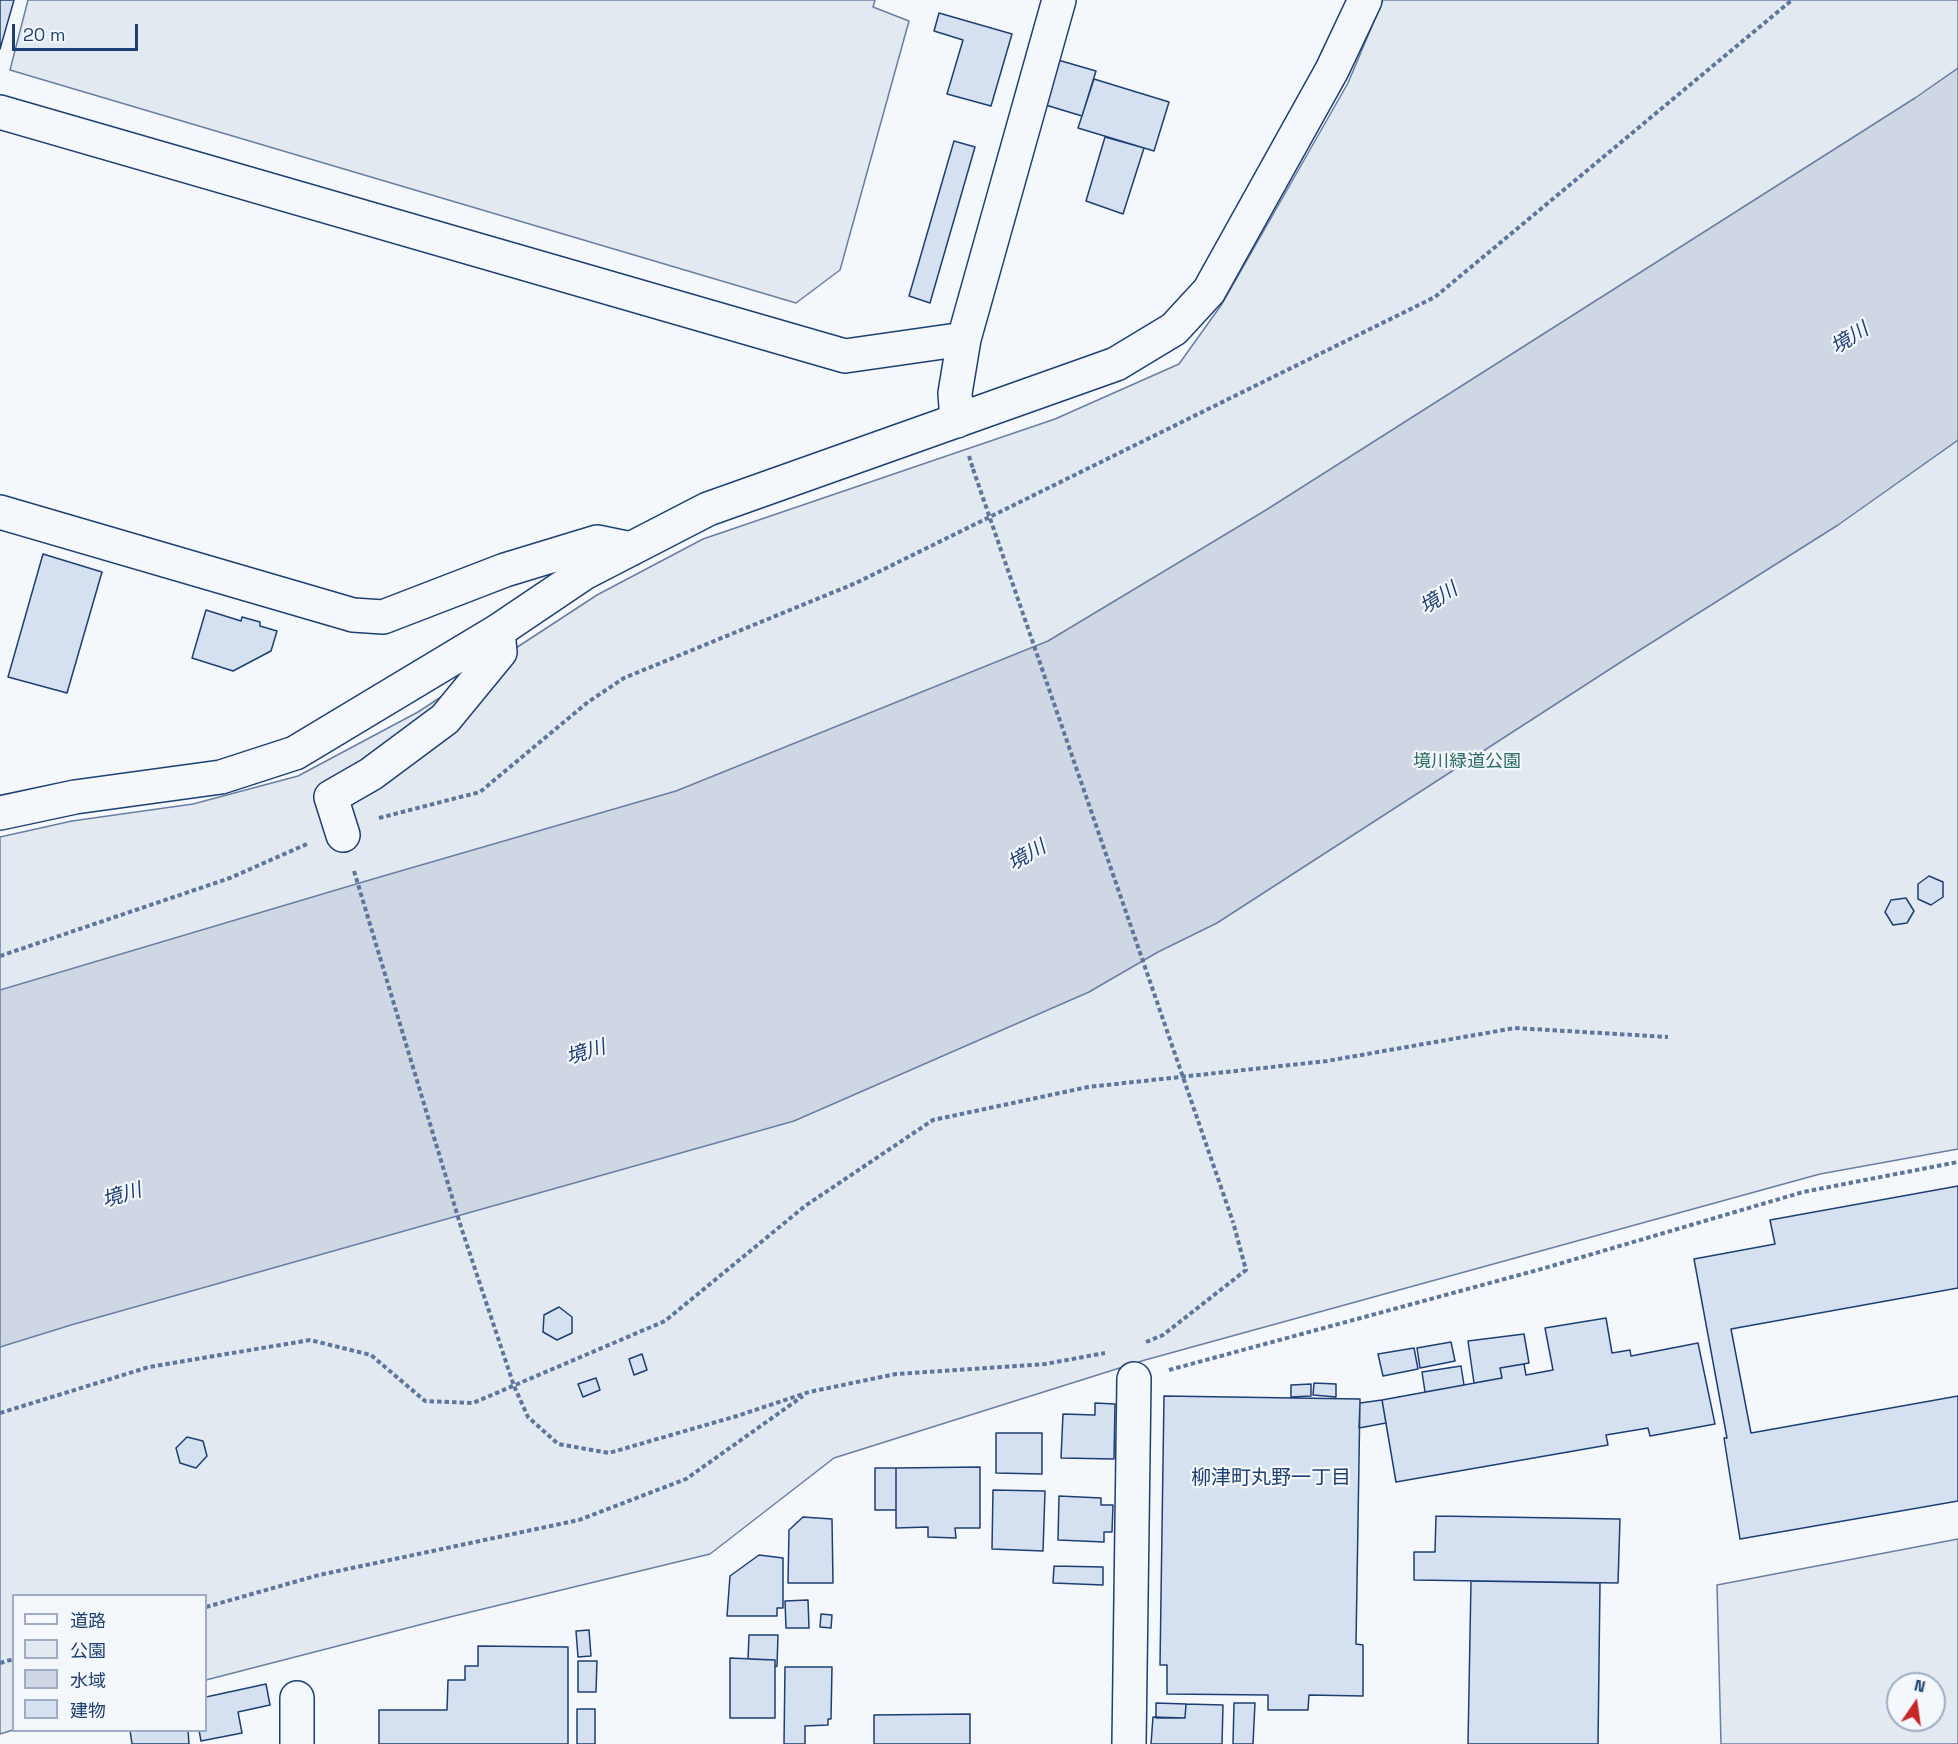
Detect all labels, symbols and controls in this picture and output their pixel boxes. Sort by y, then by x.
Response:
scale bar [15,12,141,50]
text: 20 m [23,23,66,46]
water label: 境川 [1827,318,1873,360]
water label: 境川 [1416,578,1462,620]
park label: 境川緑道公園 [1413,751,1521,773]
water label: 境川 [1004,836,1050,876]
water label: 境川 [563,1036,609,1070]
water label: 境川 [99,1179,145,1213]
district label: 柳津町丸野一丁目 [1191,1467,1351,1491]
legend [12,1594,207,1732]
text: 道路 [70,1609,106,1632]
text: 公園 [70,1639,106,1662]
text: 水域 [70,1669,106,1692]
north arrow [1886,1672,1946,1732]
text: N [1912,1674,1927,1697]
text: 建物 [70,1699,106,1722]

